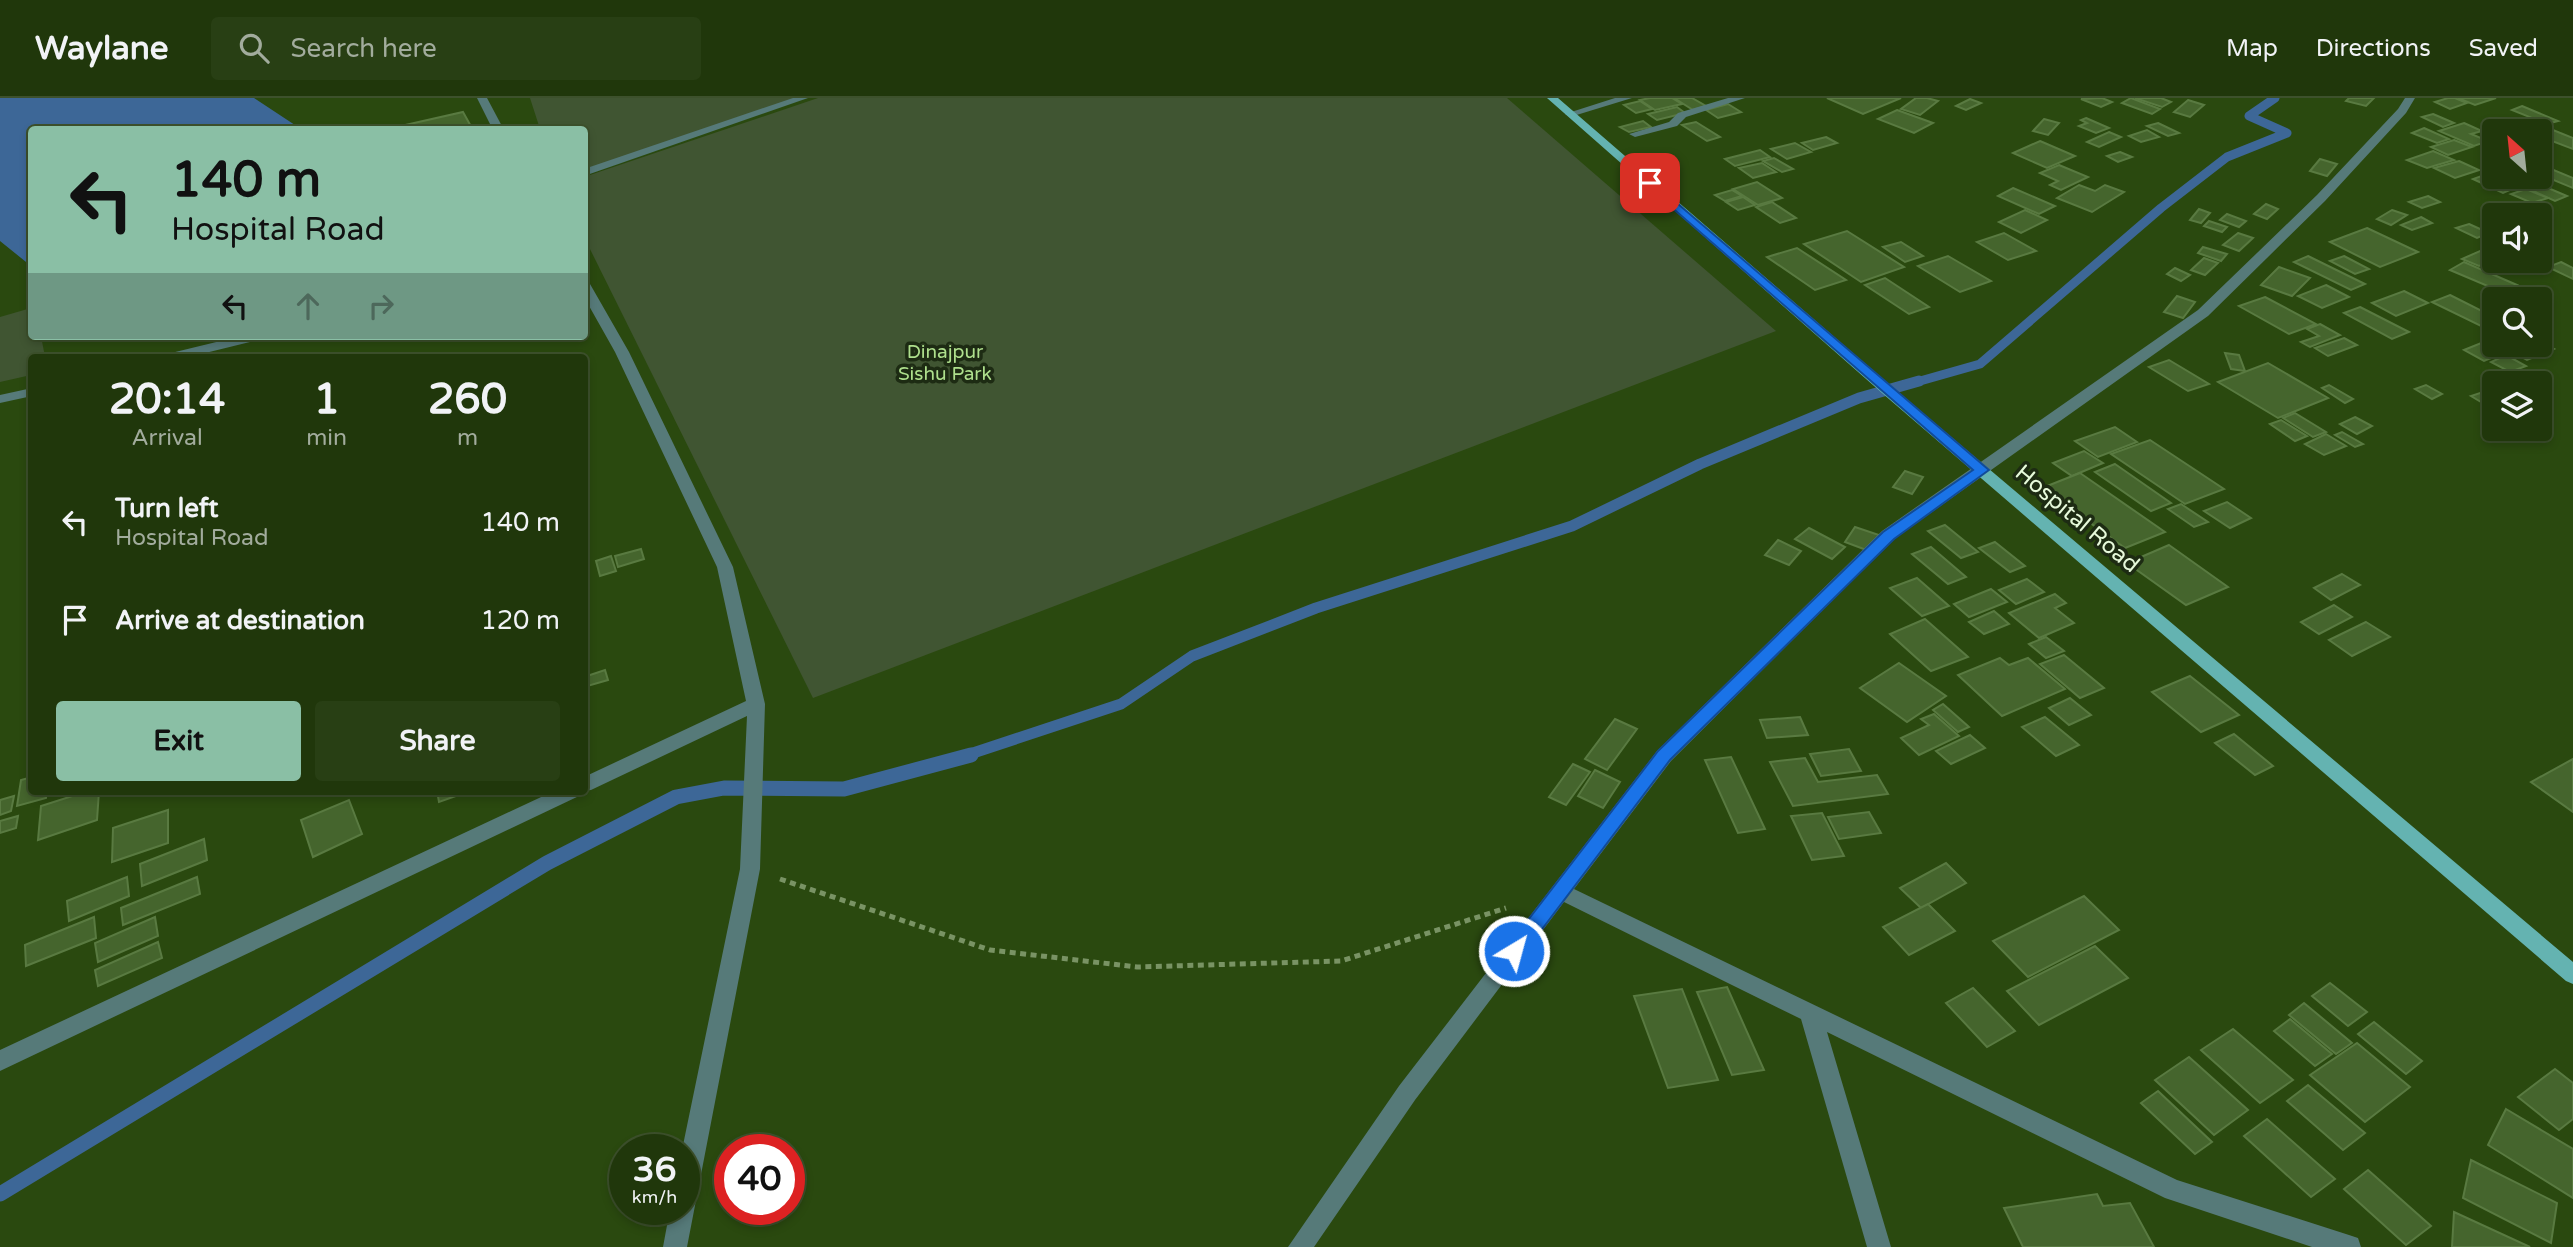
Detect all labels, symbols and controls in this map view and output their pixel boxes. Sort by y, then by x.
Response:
search box [211,17,701,80]
text: Waylane [35,29,169,68]
icon: search [235,29,273,67]
text: Search here [291,33,437,64]
text: Map [2226,34,2278,63]
text: Directions [2316,34,2431,63]
text: Saved [2469,34,2538,63]
north arrow [2482,119,2552,189]
map controls [2482,119,2552,441]
text: 140 m [171,151,321,210]
pin [1620,153,1680,213]
icon: left [56,154,147,245]
icon: arrive [1631,164,1669,202]
button: sound [2482,203,2552,273]
text: Hospital Road [171,211,385,249]
icon: left [216,287,254,325]
icon: ahead [289,287,327,325]
icon: right [362,287,400,325]
button: search [2482,287,2552,357]
park label: Dinajpur Sishu Park [898,341,992,385]
button: layers [2482,371,2552,441]
text: 20:14 [109,374,225,425]
text: 1 [313,374,340,425]
text: 260 [428,374,507,425]
text: Arrival [132,424,203,452]
text: min [306,424,347,452]
text: m [457,424,478,452]
street label: Hospital Road [2009,459,2145,579]
text: Turn left [115,493,218,524]
icon: left [56,503,94,541]
text: 140 m [480,507,560,538]
text: Hospital Road [115,524,269,552]
icon: arrive [56,601,94,639]
text: Arrive at destination [115,605,365,636]
text: 120 m [480,605,560,636]
button: Exit [56,701,301,781]
button: Share [315,701,560,781]
position arrow [1477,914,1551,988]
speed limit sign: 40 [714,1134,805,1225]
text: 36 [633,1149,676,1191]
text: km/h [632,1186,677,1208]

